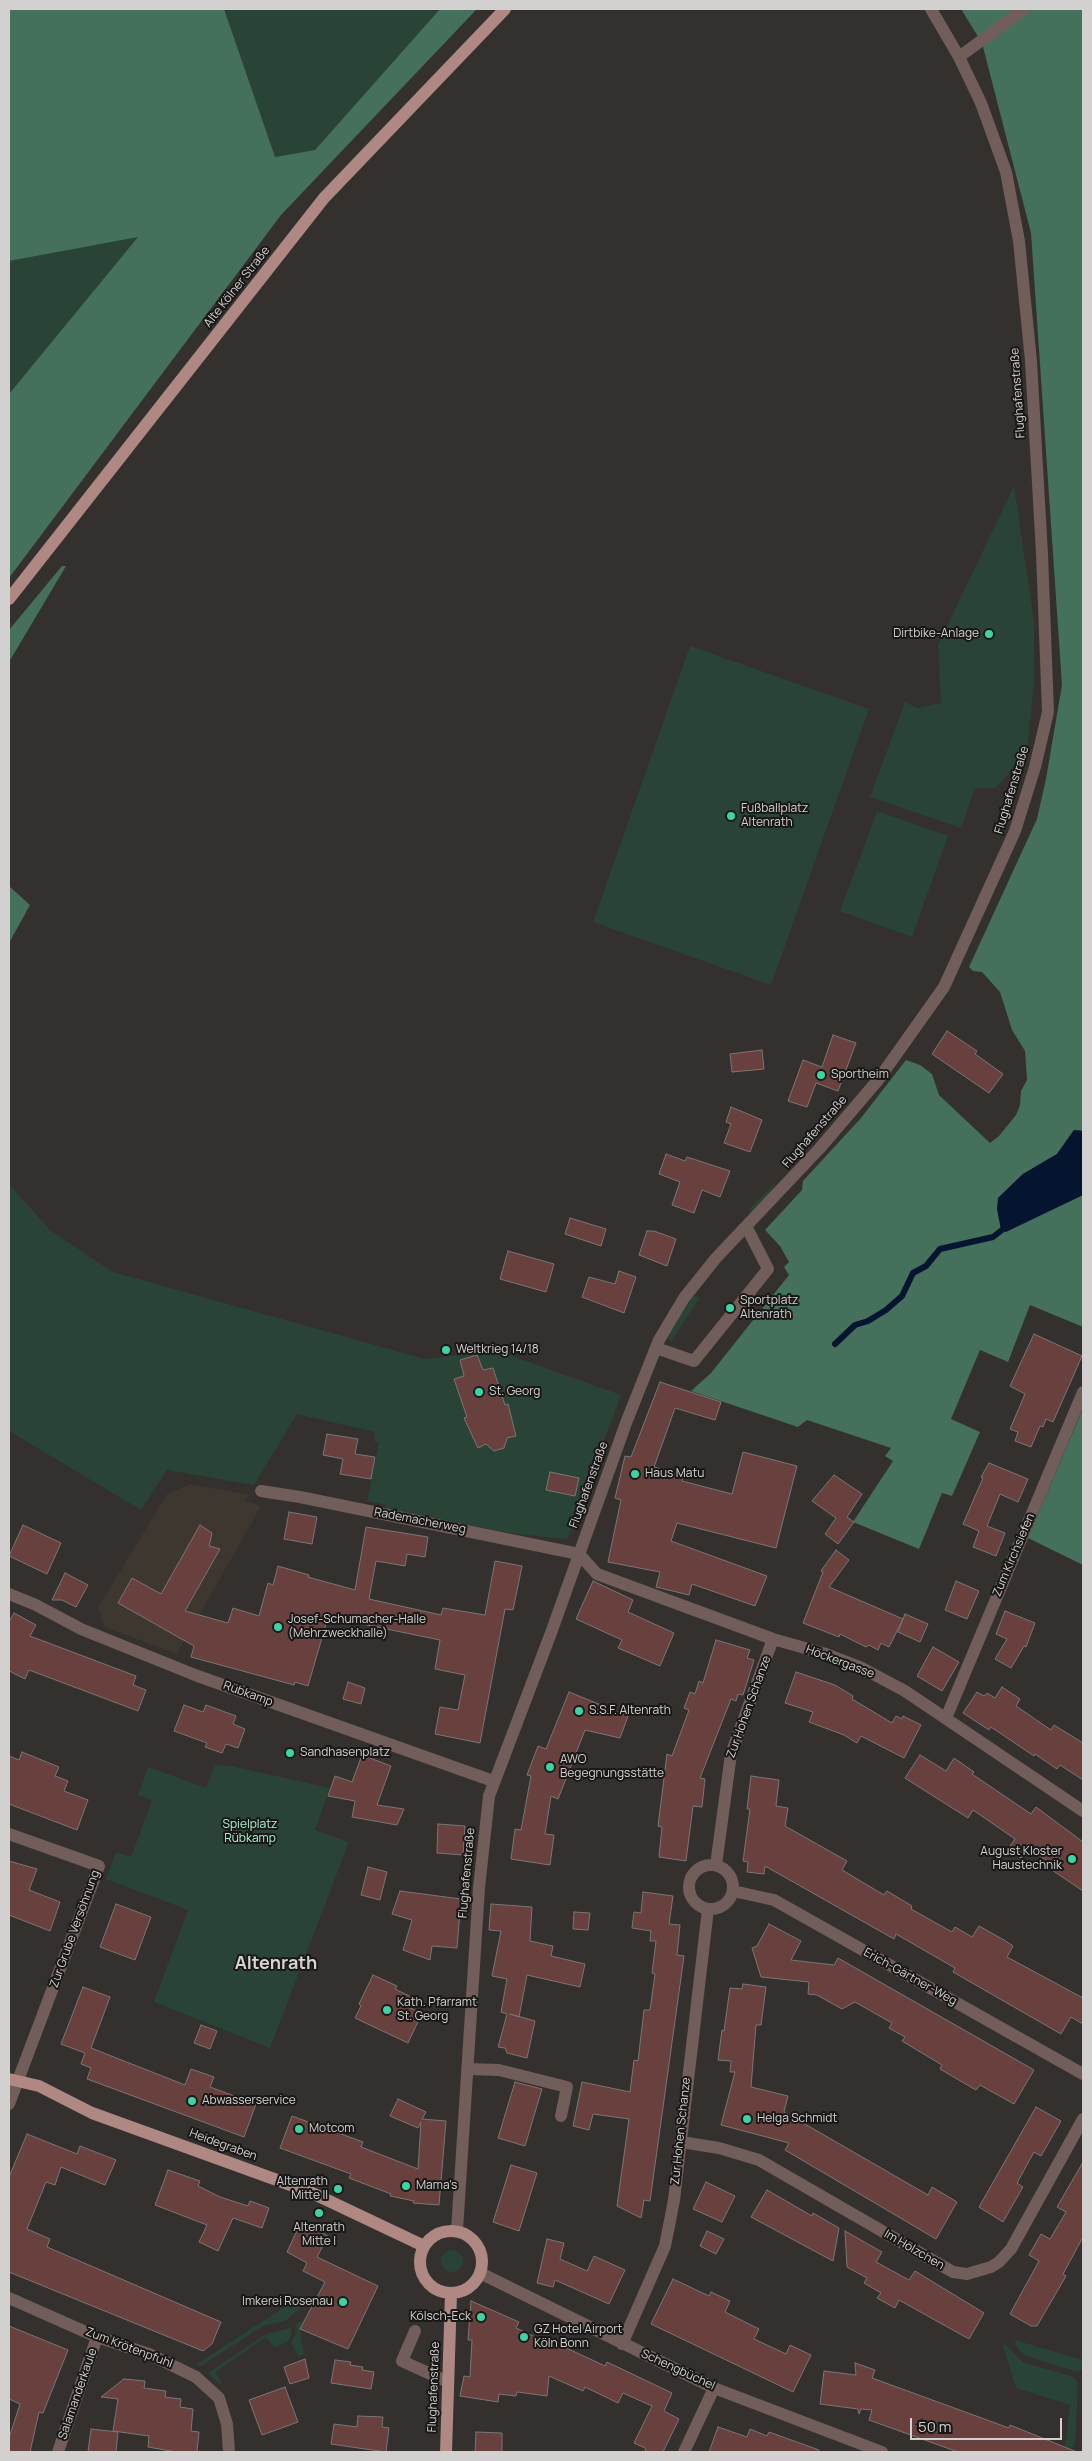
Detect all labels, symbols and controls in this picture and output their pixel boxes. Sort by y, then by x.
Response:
street label: Alte Kölner Straße [201,244,273,330]
street label: Flughafenstraße [1008,347,1028,439]
place label: Dirtbike-Anlage [893,627,979,641]
marker: Dirtbike-Anlage [983,628,995,640]
street label: Flughafenstraße [992,744,1032,836]
place label: Fußballplatz Altenrath [741,802,808,830]
marker: Fußballplatz Altenrath [725,810,737,822]
place label: Sportheim [831,1068,889,1082]
marker: Sportheim [815,1069,827,1081]
street label: Flughafenstraße [780,1093,850,1171]
place label: Sportplatz Altenrath [740,1294,798,1322]
marker: Sportplatz Altenrath [724,1302,736,1314]
place label: Weltkrieg 14/18 [456,1343,539,1357]
marker: Weltkrieg 14/18 [440,1344,452,1356]
place label: St. Georg [489,1385,540,1399]
marker: St. Georg [473,1386,485,1398]
street label: Flughafenstraße [567,1440,611,1530]
place label: Haus Matu [645,1467,704,1481]
marker: Haus Matu [629,1468,641,1480]
street label: Rademacherweg [373,1505,467,1537]
street label: Zum Kirchsiefen [990,1511,1038,1599]
place label: Josef-Schumacher-Halle (Mehrzweckhalle) [288,1613,426,1641]
marker: Josef-Schumacher-Halle (Mehrzweckhalle) [272,1621,284,1633]
street label: Höckergasse [804,1642,876,1682]
street label: Zur Hohen Schanze [724,1654,774,1760]
street label: Rübkamp [221,1678,275,1710]
place label: S.S.F. Altenrath [589,1704,671,1718]
marker: S.S.F. Altenrath [573,1705,585,1717]
place label: Sandhasenplatz [300,1746,390,1760]
marker: Sandhasenplatz [284,1747,296,1759]
place label: AWO Begegnungsstätte [560,1753,664,1781]
marker: AWO Begegnungsstätte [544,1761,556,1773]
park label: Spielplatz Rübkamp [223,1818,277,1846]
street label: Flughafenstraße [456,1827,478,1919]
place label: August Kloster Haustechnik [980,1845,1062,1873]
marker: August Kloster Haustechnik [1066,1853,1078,1865]
street label: Zur Grube Versöhnung [47,1868,103,1990]
street label: Erich-Gärtner-Weg [861,1945,959,2009]
district label: Altenrath [235,1953,317,1975]
place label: Kath. Pfarramt St. Georg [397,1996,477,2024]
marker: Kath. Pfarramt St. Georg [381,2004,393,2016]
street label: Zur Hohen Schanze [668,2077,694,2185]
place label: Abwasserservice [202,2094,296,2108]
marker: Abwasserservice [186,2095,198,2107]
place label: Helga Schmidt [757,2112,837,2126]
marker: Helga Schmidt [741,2113,753,2125]
place label: Motcom [309,2122,354,2136]
marker: Motcom [293,2123,305,2135]
street label: Heidegraben [187,2126,259,2164]
place label: Altenrath Mitte II [276,2175,328,2203]
place label: Mama's [416,2179,457,2193]
marker: Mama's [400,2180,412,2192]
marker: Altenrath Mitte II [332,2183,344,2195]
marker: Altenrath Mitte I [313,2207,325,2219]
place label: Altenrath Mitte I [293,2221,345,2249]
street label: Im Hölzchen [881,2227,947,2273]
place label: Imkerei Rosenau [242,2295,333,2309]
marker: Imkerei Rosenau [337,2296,349,2308]
place label: Kölsch-Eck [410,2310,471,2324]
marker: Kölsch-Eck [475,2311,487,2323]
place label: GZ Hotel Airport Köln Bonn [534,2323,622,2351]
street label: Zum Krötenpfuhl [83,2325,175,2371]
marker: GZ Hotel Airport Köln Bonn [518,2331,530,2343]
street label: Flughafenstraße [425,2341,443,2433]
street label: Salamanderkaule [56,2347,100,2441]
street label: Schengbüchel [639,2347,717,2393]
scale bar [912,2408,1064,2440]
text: 50 m [918,2416,952,2437]

